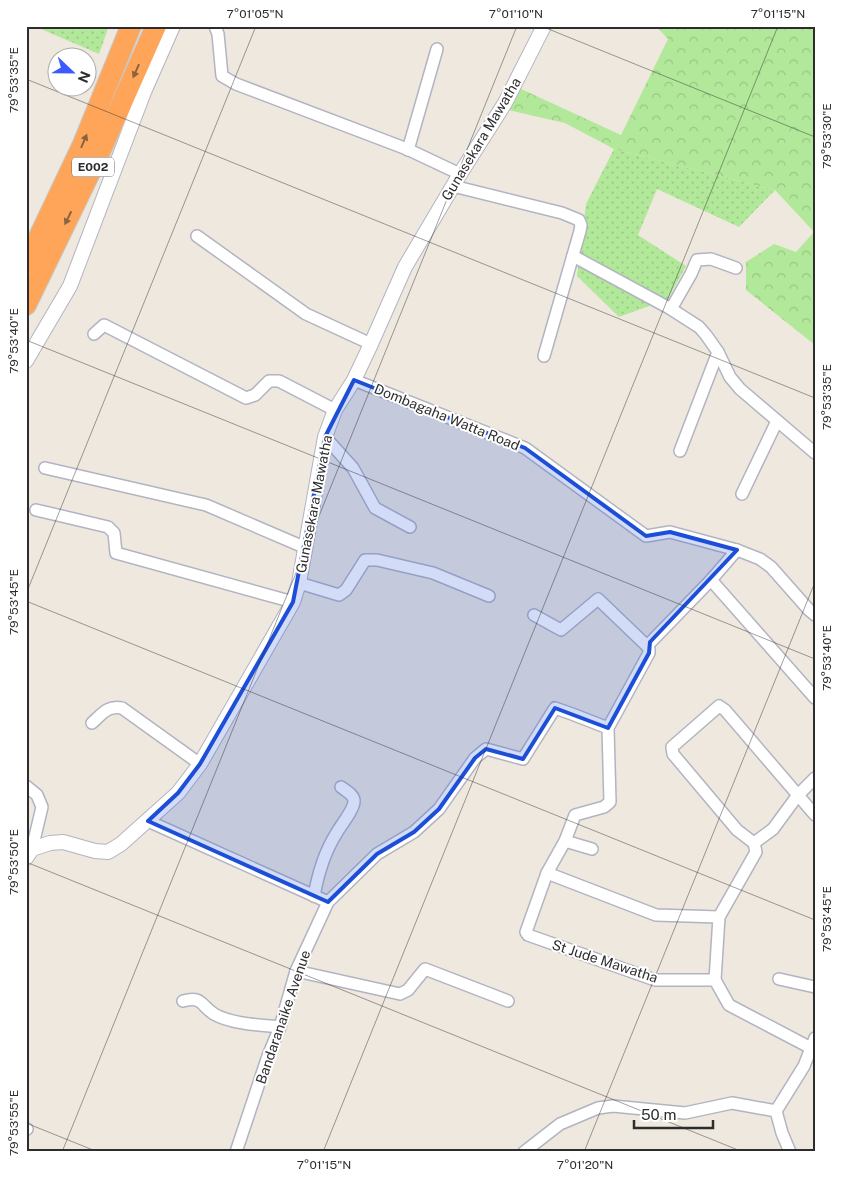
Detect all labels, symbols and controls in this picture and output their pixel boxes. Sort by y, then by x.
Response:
text: 7°01'05"N [226,7,284,21]
text: 7°01'10"N [489,7,543,21]
text: 7°01'15"N [751,7,805,21]
text: 79°53'35"E [7,47,21,113]
north arrow [48,48,98,98]
one-way arrow [131,64,139,78]
text: N [75,69,94,85]
street label: Gunasekara Mawatha [438,75,524,203]
text: 79°53'30"E [820,103,834,169]
one-way arrow [80,133,88,148]
road number: E002 [72,158,114,176]
one-way arrow [64,211,72,226]
text: 79°53'40"E [7,308,21,374]
text: 79°53'35"E [820,364,834,430]
street label: Dombagaha Watta Road [372,380,522,454]
street label: Gunasekara Mawatha [293,434,335,574]
text: 79°53'45"E [7,569,21,635]
text: 79°53'40"E [820,625,834,691]
text: 79°53'50"E [7,829,21,895]
text: 79°53'45"E [820,886,834,952]
street label: St Jude Mawatha [550,936,660,986]
street label: Bandaranaike Avenue [253,948,313,1086]
text: 79°53'55"E [7,1090,21,1156]
scale bar [634,1098,712,1130]
text: 50 m [641,1106,676,1123]
text: 7°01'15"N [297,1158,351,1172]
text: 7°01'20"N [557,1158,613,1172]

